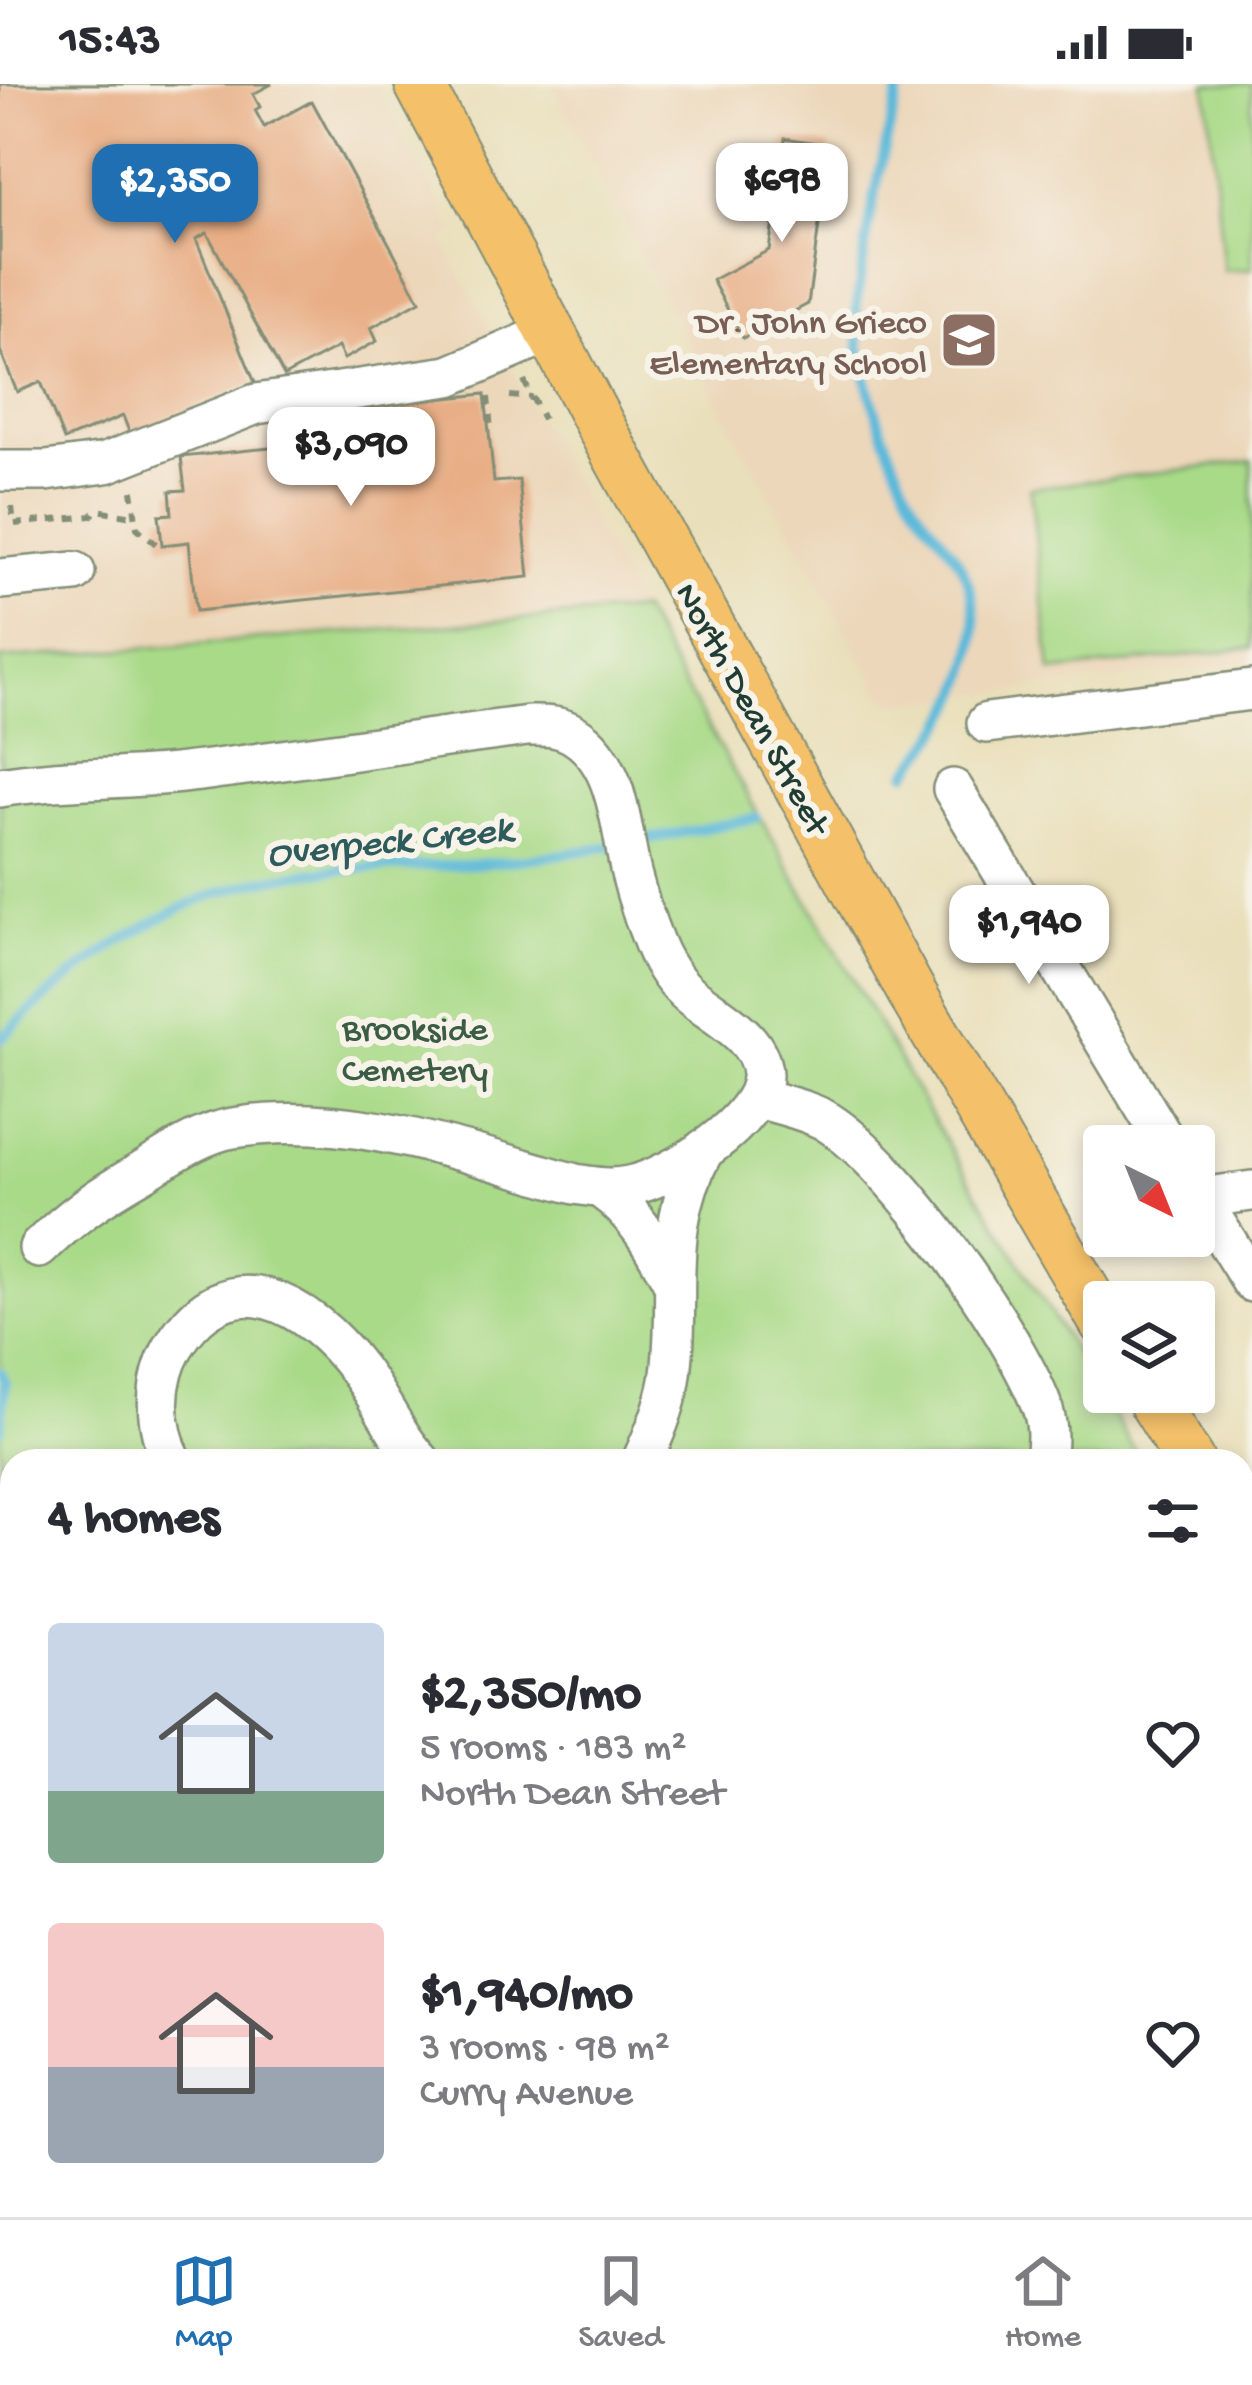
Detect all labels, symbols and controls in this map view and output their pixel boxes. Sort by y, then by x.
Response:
text: 15:43 [60,16,161,69]
pin: $698 [711,143,853,245]
pin: $2,350 [77,144,273,246]
text: $698 [743,159,821,205]
text: $2,350 [119,160,231,206]
place label: Dr. John Grieco Elementary School [650,304,927,388]
school or university icon: Dr. John Grieco Elementary School [938,309,1000,371]
pin: $3,090 [253,407,449,509]
text: $3,090 [294,423,408,469]
street label: North Dean Street [662,577,838,846]
water label: Overpeck Creek [265,809,518,881]
pin: $1,940 [931,885,1127,987]
text: $1,940 [976,901,1082,947]
park label: Brookside Cemetery [341,1011,488,1095]
north arrow [1083,1125,1215,1257]
map controls [1083,1125,1215,1413]
button: layers [1083,1281,1215,1413]
icon: filters [1140,1488,1206,1554]
text: 4 homes [48,1491,219,1551]
text: $2,350/mo [420,1667,641,1727]
icon: home [144,1671,288,1815]
icon: heart [1140,1710,1206,1776]
text: 5 rooms · 183 m² [420,1727,687,1773]
text: North Dean Street [420,1773,725,1819]
text: $1,940/mo [420,1967,633,2027]
icon: home [144,1971,288,2115]
icon: heart [1140,2010,1206,2076]
text: 3 rooms · 98 m² [420,2027,670,2073]
text: Curry Avenue [420,2073,633,2119]
tab: Map [171,2248,237,2358]
tab: Saved [579,2248,663,2358]
tab: Home [1005,2248,1081,2358]

